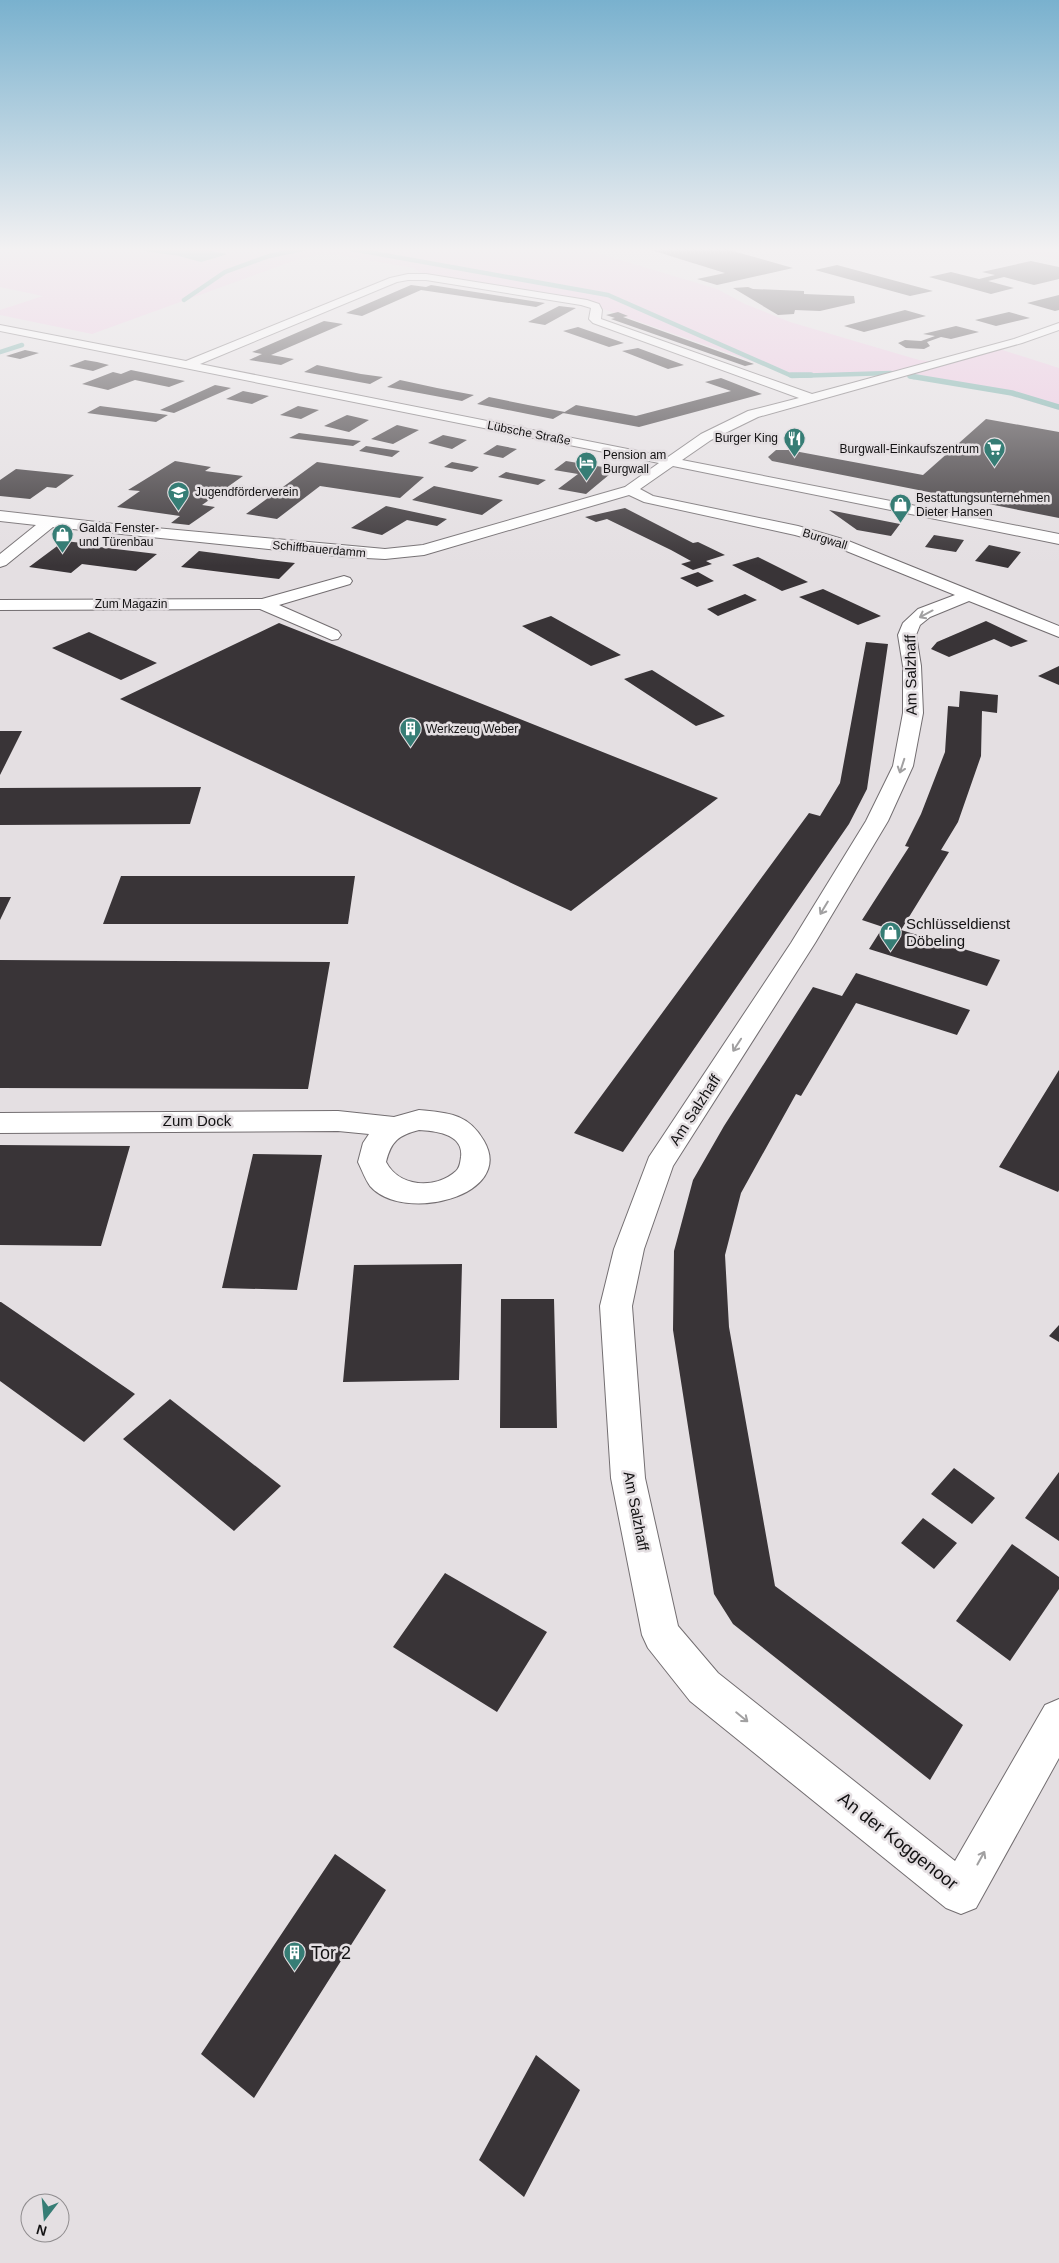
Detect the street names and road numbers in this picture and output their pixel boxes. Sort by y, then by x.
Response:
street label: Lübsche Straße [486,418,572,448]
street label: Burgwall [801,526,849,552]
street label: Schiffbauerdamm [272,538,366,560]
street label: Zum Magazin [95,597,167,611]
street label: Am Salzhaff [901,634,920,715]
street label: Am Salzhaff [666,1071,724,1148]
street label: Zum Dock [163,1112,232,1129]
street label: Am Salzhaff [620,1470,653,1553]
street label: An der Koggenoor [834,1788,962,1894]

